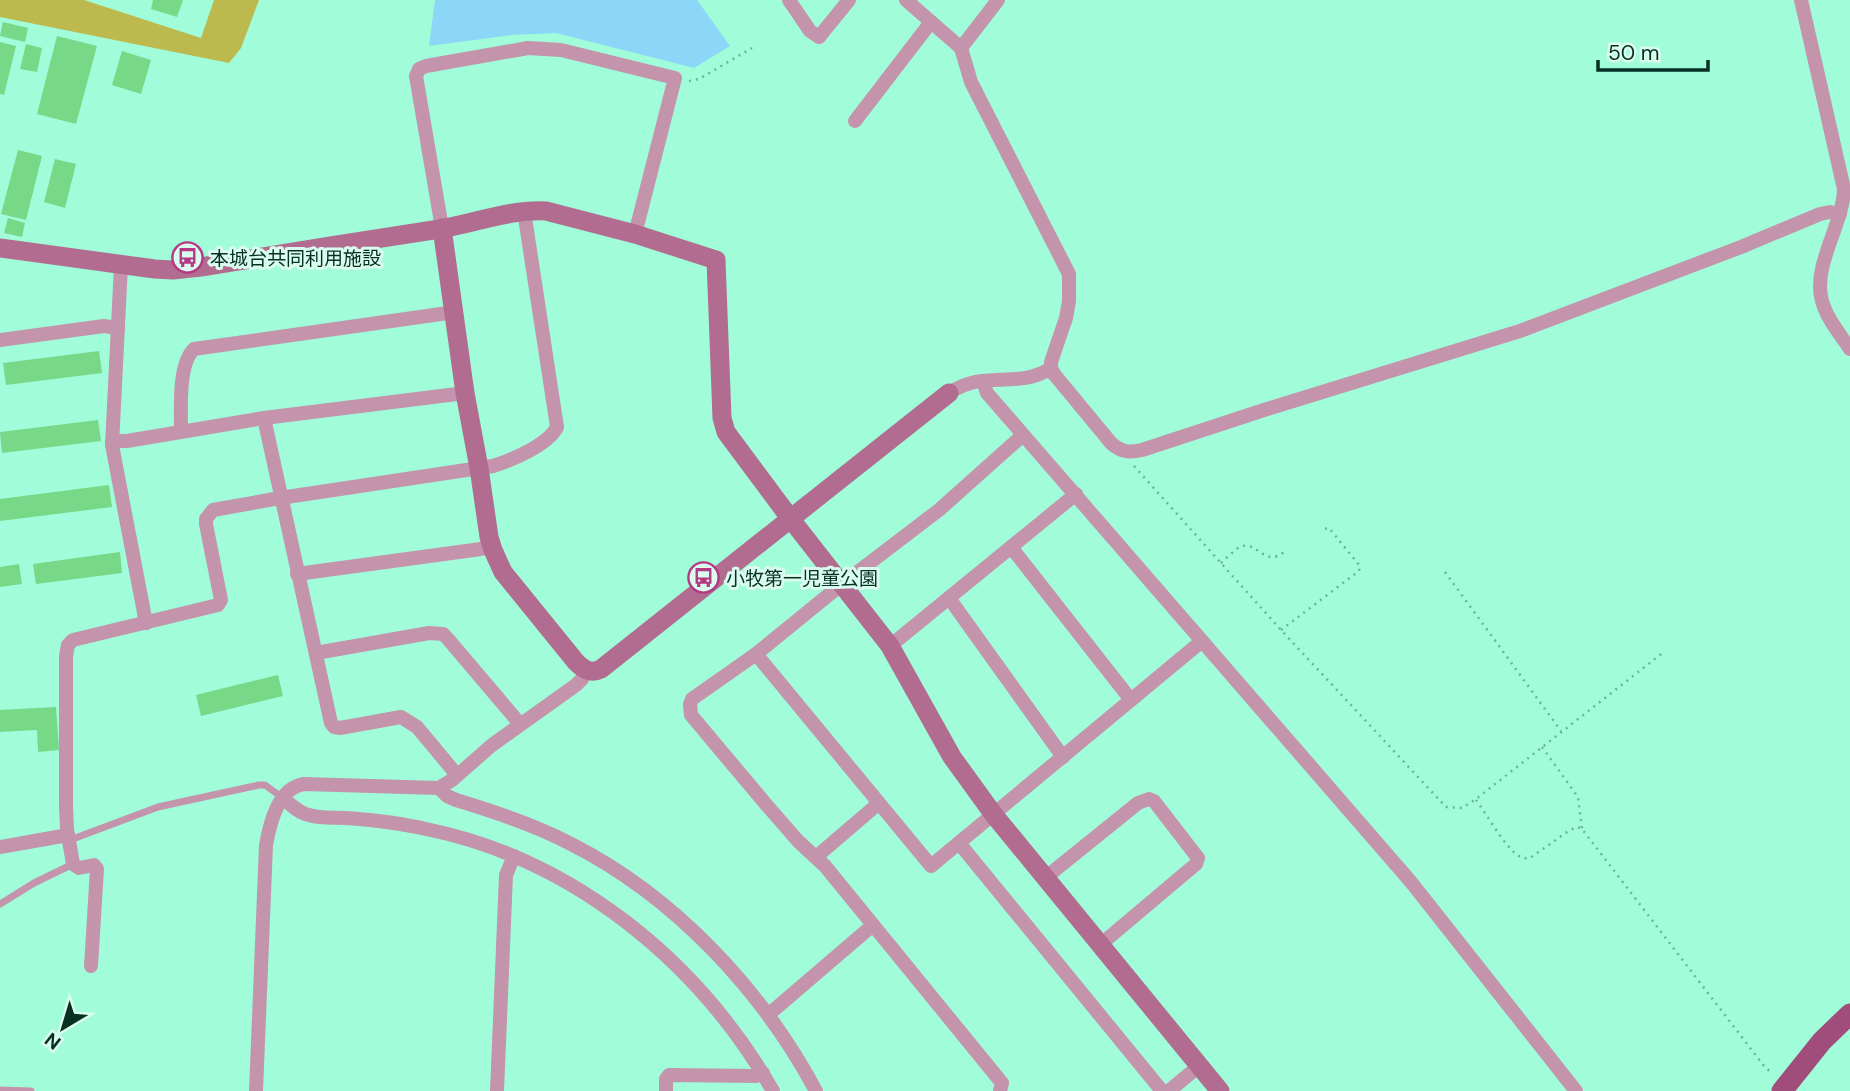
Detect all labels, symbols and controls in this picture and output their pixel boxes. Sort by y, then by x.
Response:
scale bar [1598,28,1708,72]
text: 50 m [1608,39,1659,67]
bus stop icon: 本城台共同利用施設 [170,241,204,275]
place label: 本城台共同利用施設 [210,246,381,271]
bus stop icon: 小牧第一児童公園 [686,561,720,595]
place label: 小牧第一児童公園 [726,566,878,591]
north arrow [28,993,98,1063]
text: N [40,1027,66,1055]

